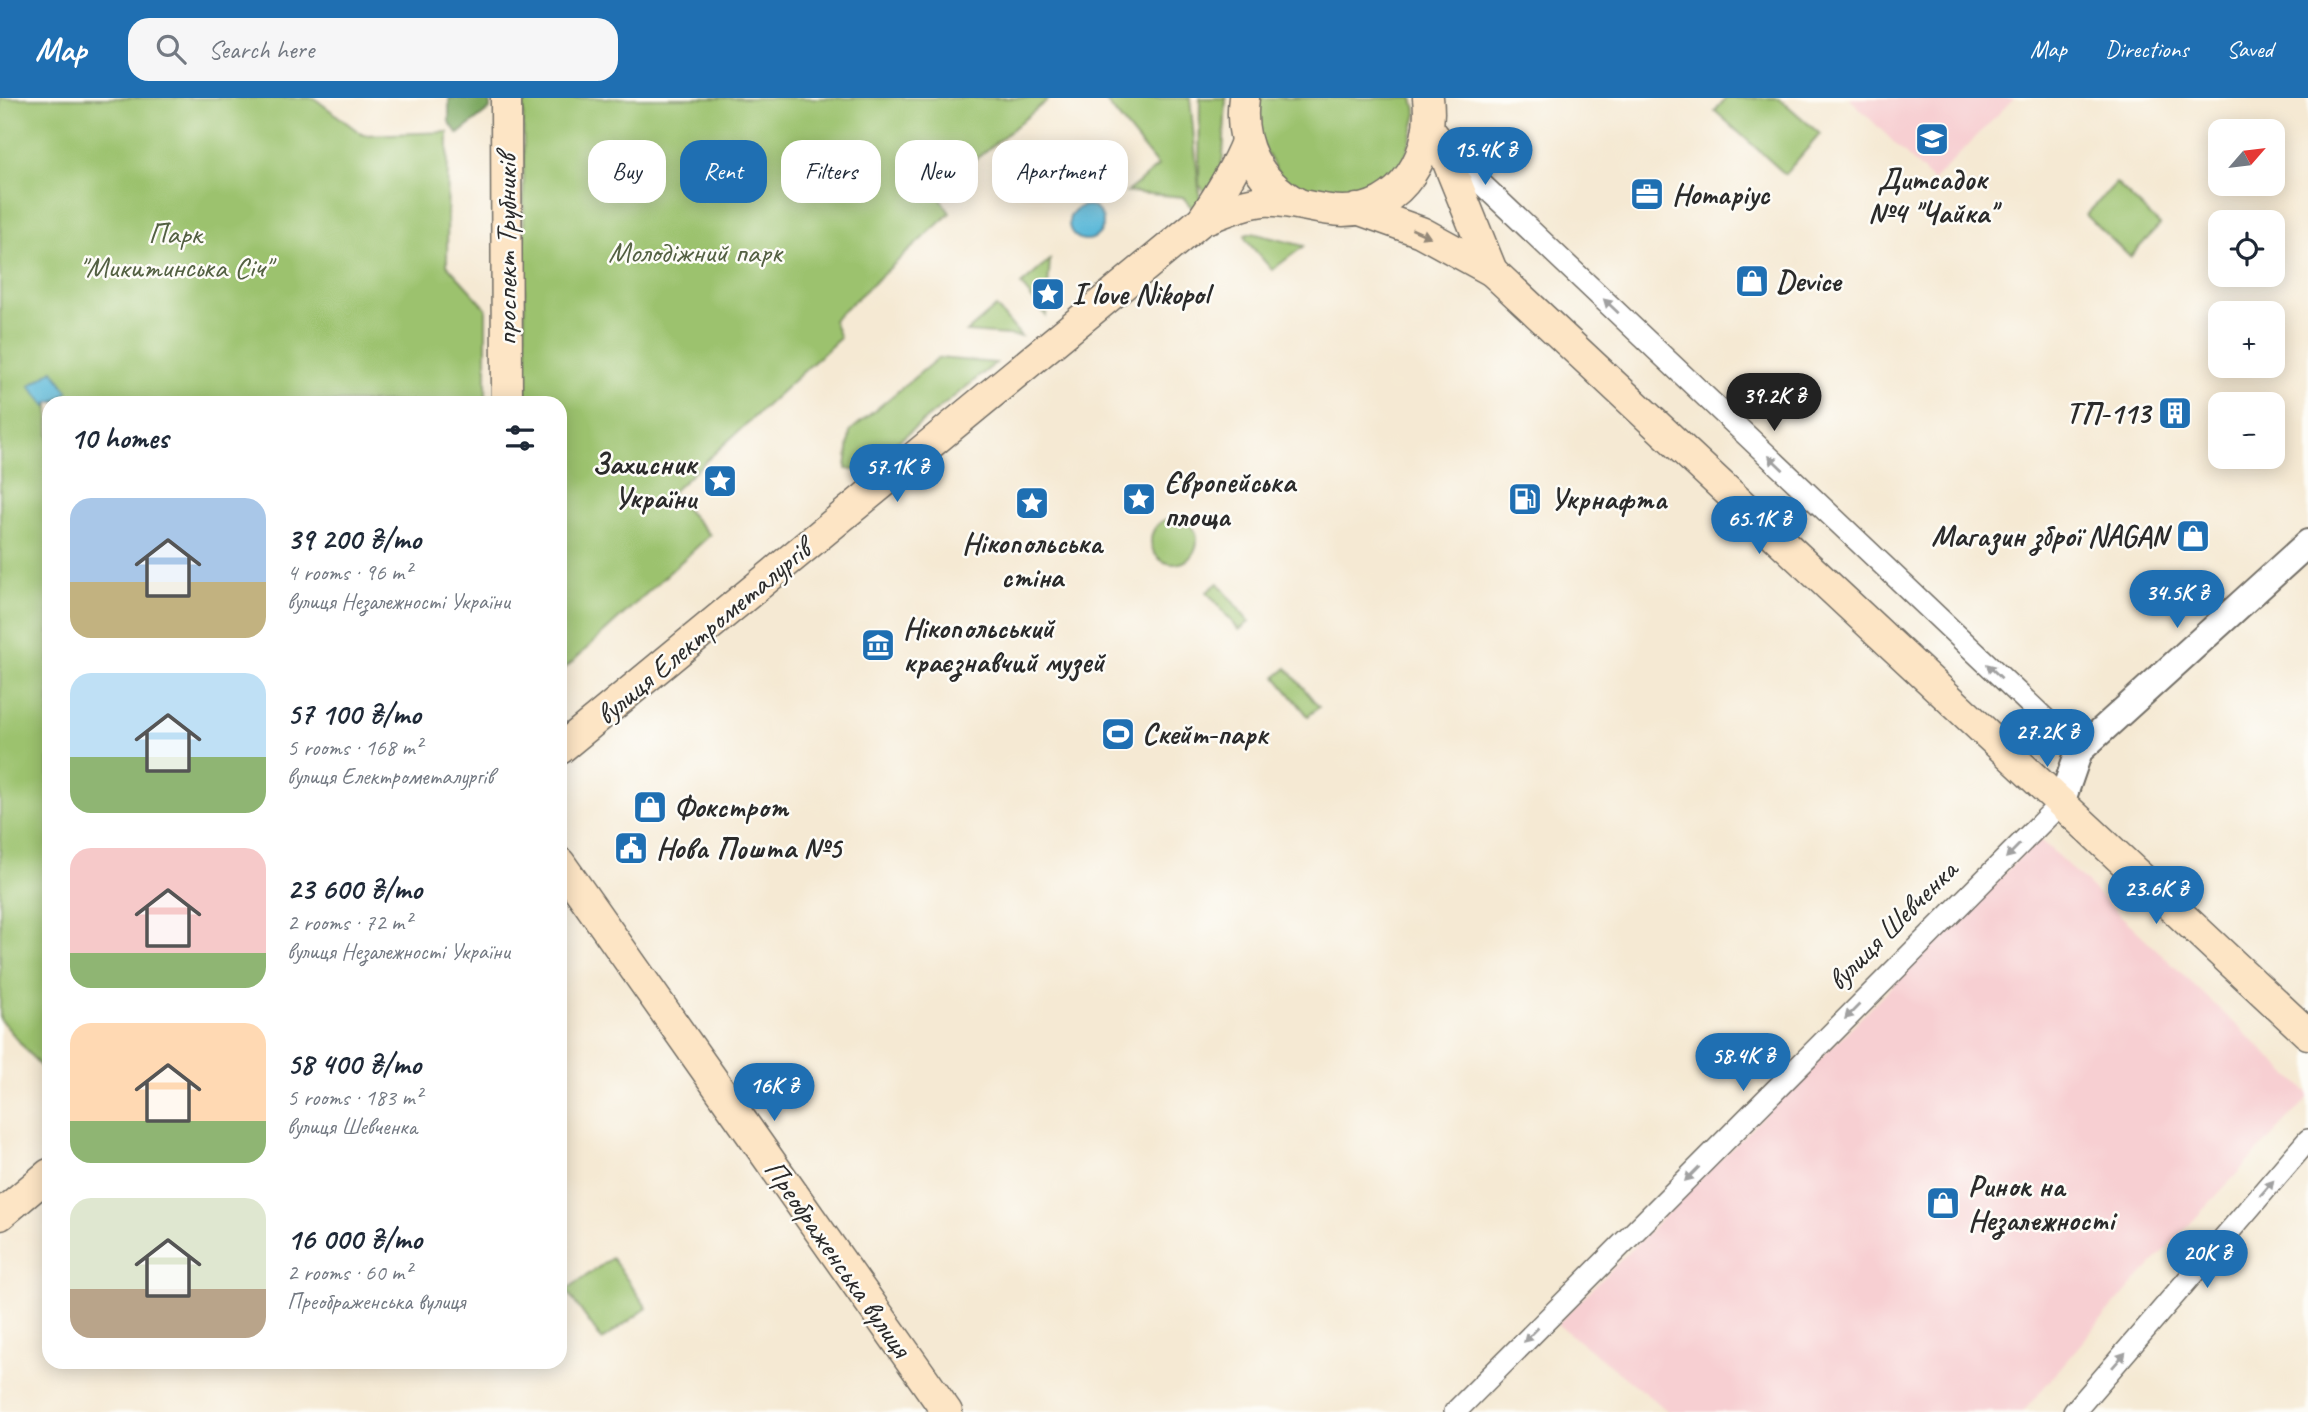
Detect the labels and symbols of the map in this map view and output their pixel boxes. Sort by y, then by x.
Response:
north arrow [2208,119,2286,196]
school or university icon: Дитсадок №4 "Чайка" [1913,120,1951,158]
pin: 15.4K ₴ [1420,127,1550,187]
street label: проспект Трубників [487,147,525,346]
place label: Дитсадок №4 "Чайка" [1868,160,2003,232]
office icon: Нотаріус [1628,175,1666,213]
place label: Нотаріус [1672,175,1771,213]
park label: Парк "Микитинська Січ" [79,214,277,286]
one-way arrow [1410,228,1431,239]
park label: Молодіжний парк [608,233,784,271]
shop icon: Device [1733,262,1771,300]
place label: Device [1776,262,1843,300]
place icon: I love Nikopol [1029,275,1067,313]
place label: I love Nikopol [1072,275,1215,313]
one-way arrow [1603,299,1620,315]
pin: 39.2K ₴ [1709,374,1839,433]
place label: ТП-113 [2066,394,2152,432]
building icon: ТП-113 [2156,394,2194,432]
pin: 57.1K ₴ [832,444,962,504]
place label: Захисник України [592,445,699,517]
one-way arrow [1767,455,1784,472]
place icon: Захисник України [701,462,739,500]
place label: Європейська площа [1164,463,1298,535]
place icon: Європейська площа [1120,480,1158,518]
fuel station icon: Укрнафта [1506,480,1544,518]
place label: Укрнафта [1550,480,1668,518]
place icon: Нікопольська стіна [1013,484,1051,522]
pin: 65.1K ₴ [1694,496,1824,556]
place label: Магазин зброї NAGAN [1931,517,2173,556]
shop icon: Магазин зброї NAGAN [2174,517,2212,555]
place label: Нікопольська стіна [962,524,1105,596]
street label: вулиця Електрометалургів [588,526,824,733]
pin: 34.5K ₴ [2112,570,2242,630]
place label: Нiкопольський краєзнавчий музей [903,609,1106,682]
museum icon: Нiкопольський краєзнавчий музей [859,626,897,664]
one-way arrow [1986,663,2003,679]
pin: 27.2K ₴ [1982,710,2112,769]
sports icon: Скейт-парк [1099,715,1137,753]
place label: Скейт-парк [1142,715,1270,753]
shop icon: Фокстрот [631,788,669,826]
place label: Фокстрот [674,788,789,826]
public building icon: Нова Пошта №5 [612,829,650,867]
place label: Нова Пошта №5 [656,829,844,867]
one-way arrow [2005,842,2021,859]
street label: вулиця Шевченка [1819,850,1967,998]
pin: 23.6K ₴ [2091,866,2221,926]
one-way arrow [1844,1004,1861,1021]
pin: 58.4K ₴ [1678,1034,1808,1093]
pin: 16K ₴ [725,1063,823,1123]
street label: Преображенська вулиця [756,1152,922,1366]
one-way arrow [1684,1165,1701,1181]
place label: Ринок на Незалежності [1968,1167,2118,1240]
one-way arrow [2259,1179,2275,1197]
shop icon: Ринок на Незалежності [1924,1184,1962,1222]
pin: 20K ₴ [2158,1230,2256,1290]
one-way arrow [1524,1326,1540,1343]
one-way arrow [2111,1352,2126,1369]

